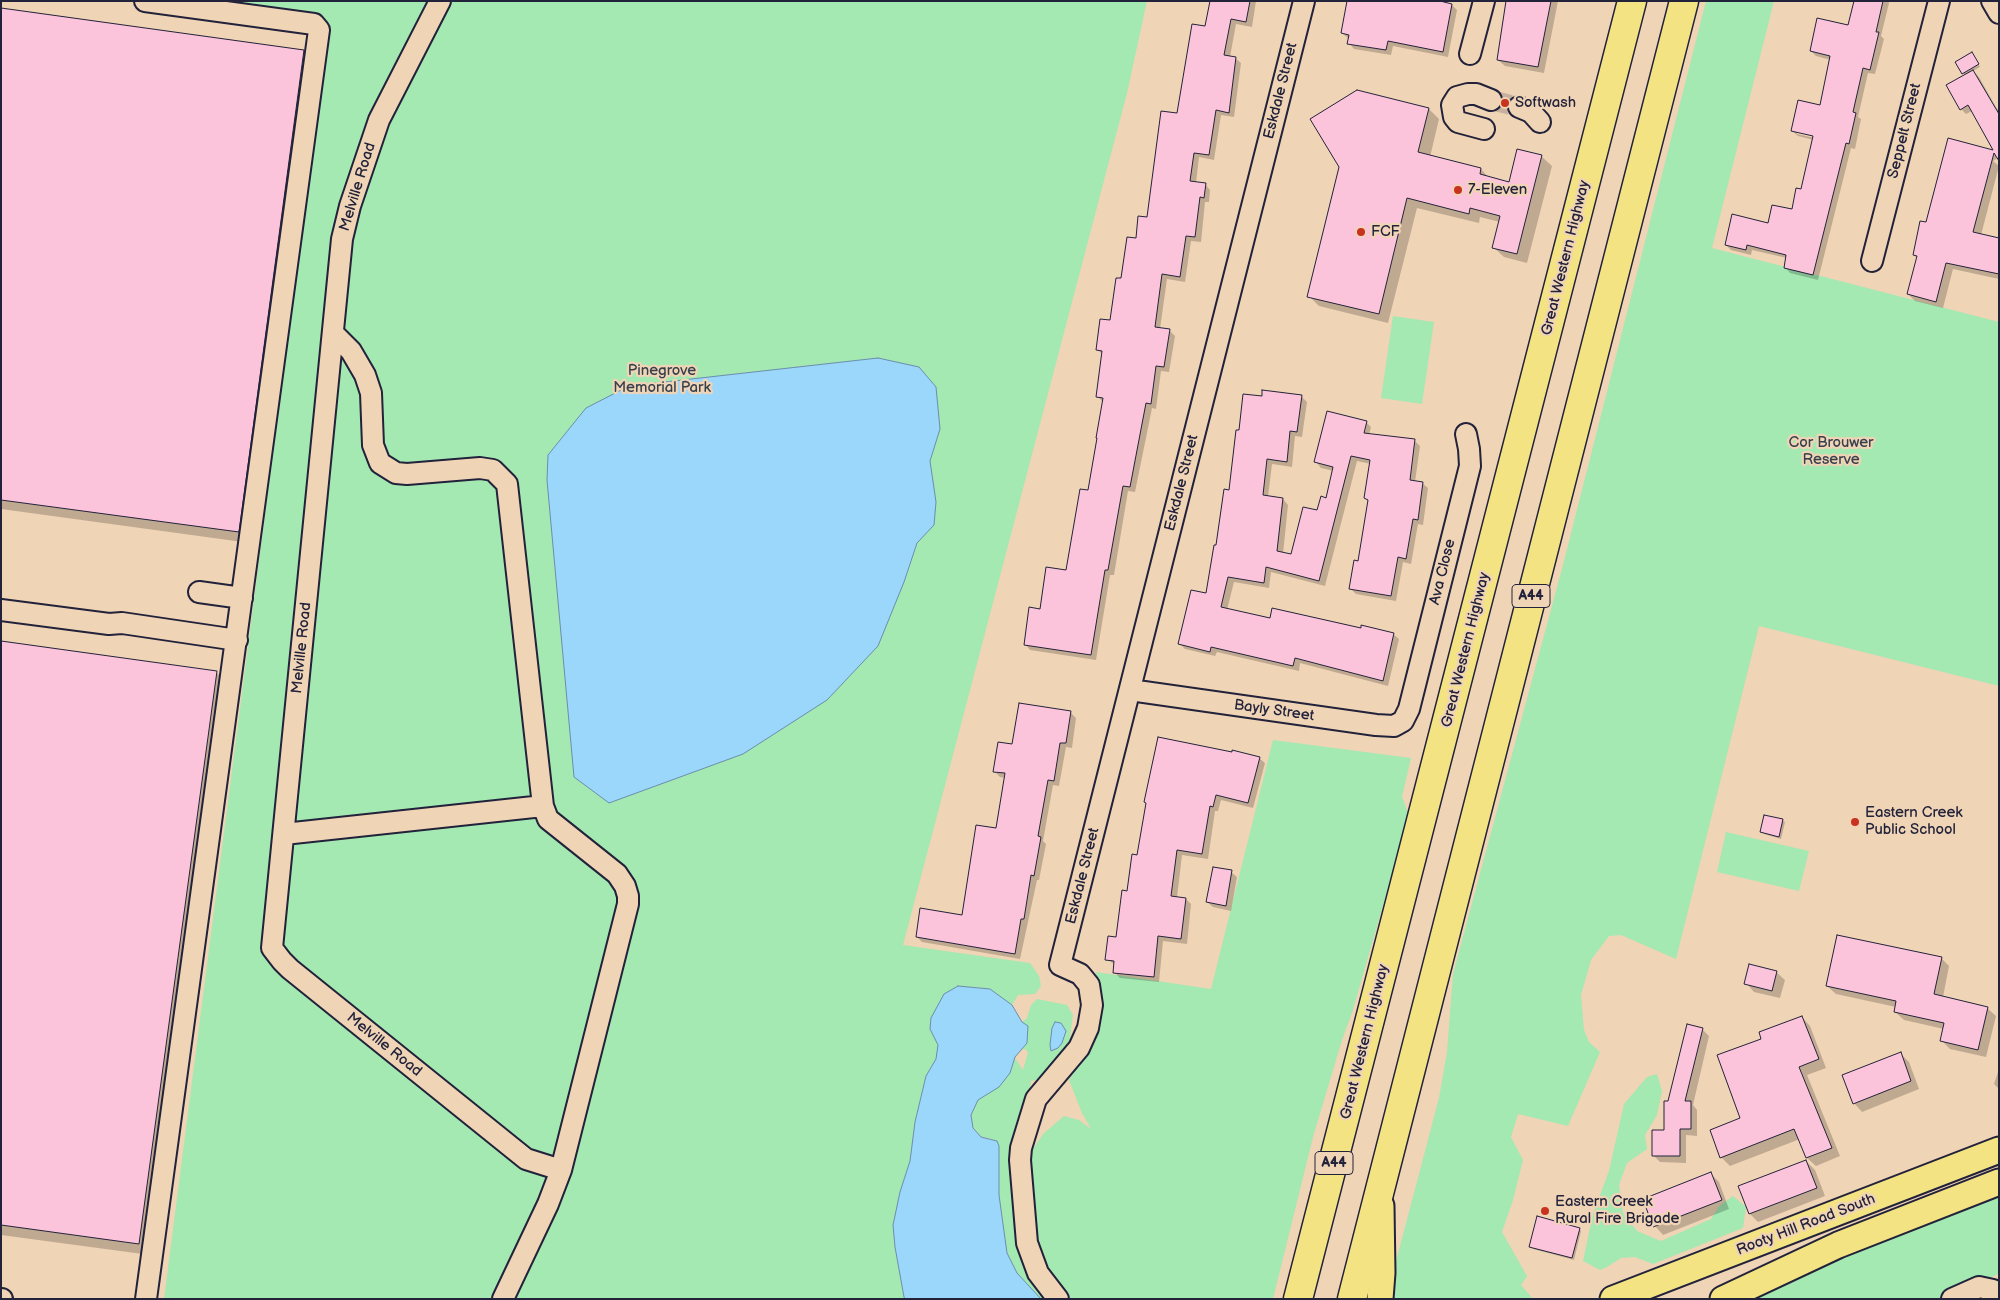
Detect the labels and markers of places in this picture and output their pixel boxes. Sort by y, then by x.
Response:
place label: Softwash [1515,94,1576,112]
marker: Softwash [1499,97,1511,109]
place label: 7-Eleven [1468,181,1527,199]
marker: 7-Eleven [1452,184,1464,196]
place label: FCF [1371,223,1400,241]
marker: FCF [1355,226,1367,238]
place label: Eastern Creek Public School [1865,804,1963,839]
marker: Eastern Creek Public School [1849,816,1861,828]
place label: Eastern Creek Rural Fire Brigade [1555,1193,1679,1228]
marker: Eastern Creek Rural Fire Brigade [1539,1205,1551,1217]

